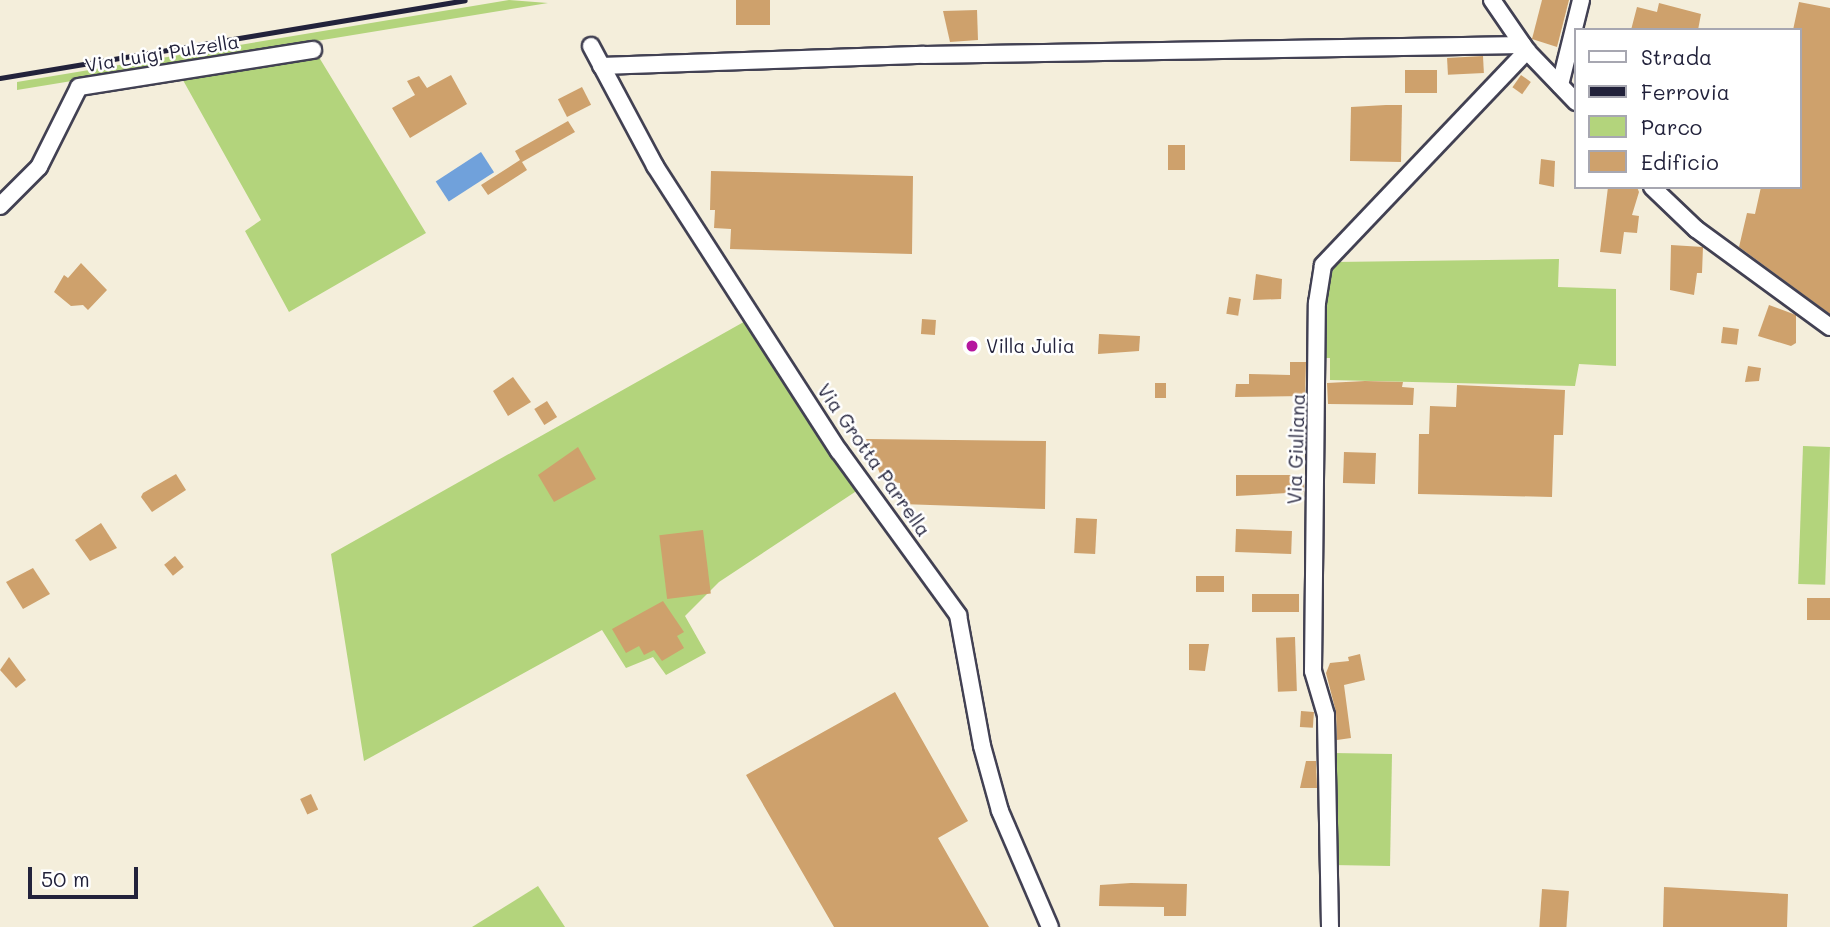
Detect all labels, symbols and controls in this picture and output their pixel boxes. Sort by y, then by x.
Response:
legend [1574,28,1802,189]
street label: Via Luigi Pulzella [83,30,241,76]
text: Strada [1641,43,1712,70]
text: Ferrovia [1641,78,1730,105]
text: Parco [1641,113,1702,140]
text: Edificio [1641,148,1719,175]
place label: Villa Julia [986,335,1075,357]
marker: Villa Julia [964,338,980,354]
street label: Via Grotta Parrella [813,379,935,541]
street label: Via Giuliana [1283,393,1309,505]
scale bar [32,853,142,897]
text: 50 m [41,865,90,892]

